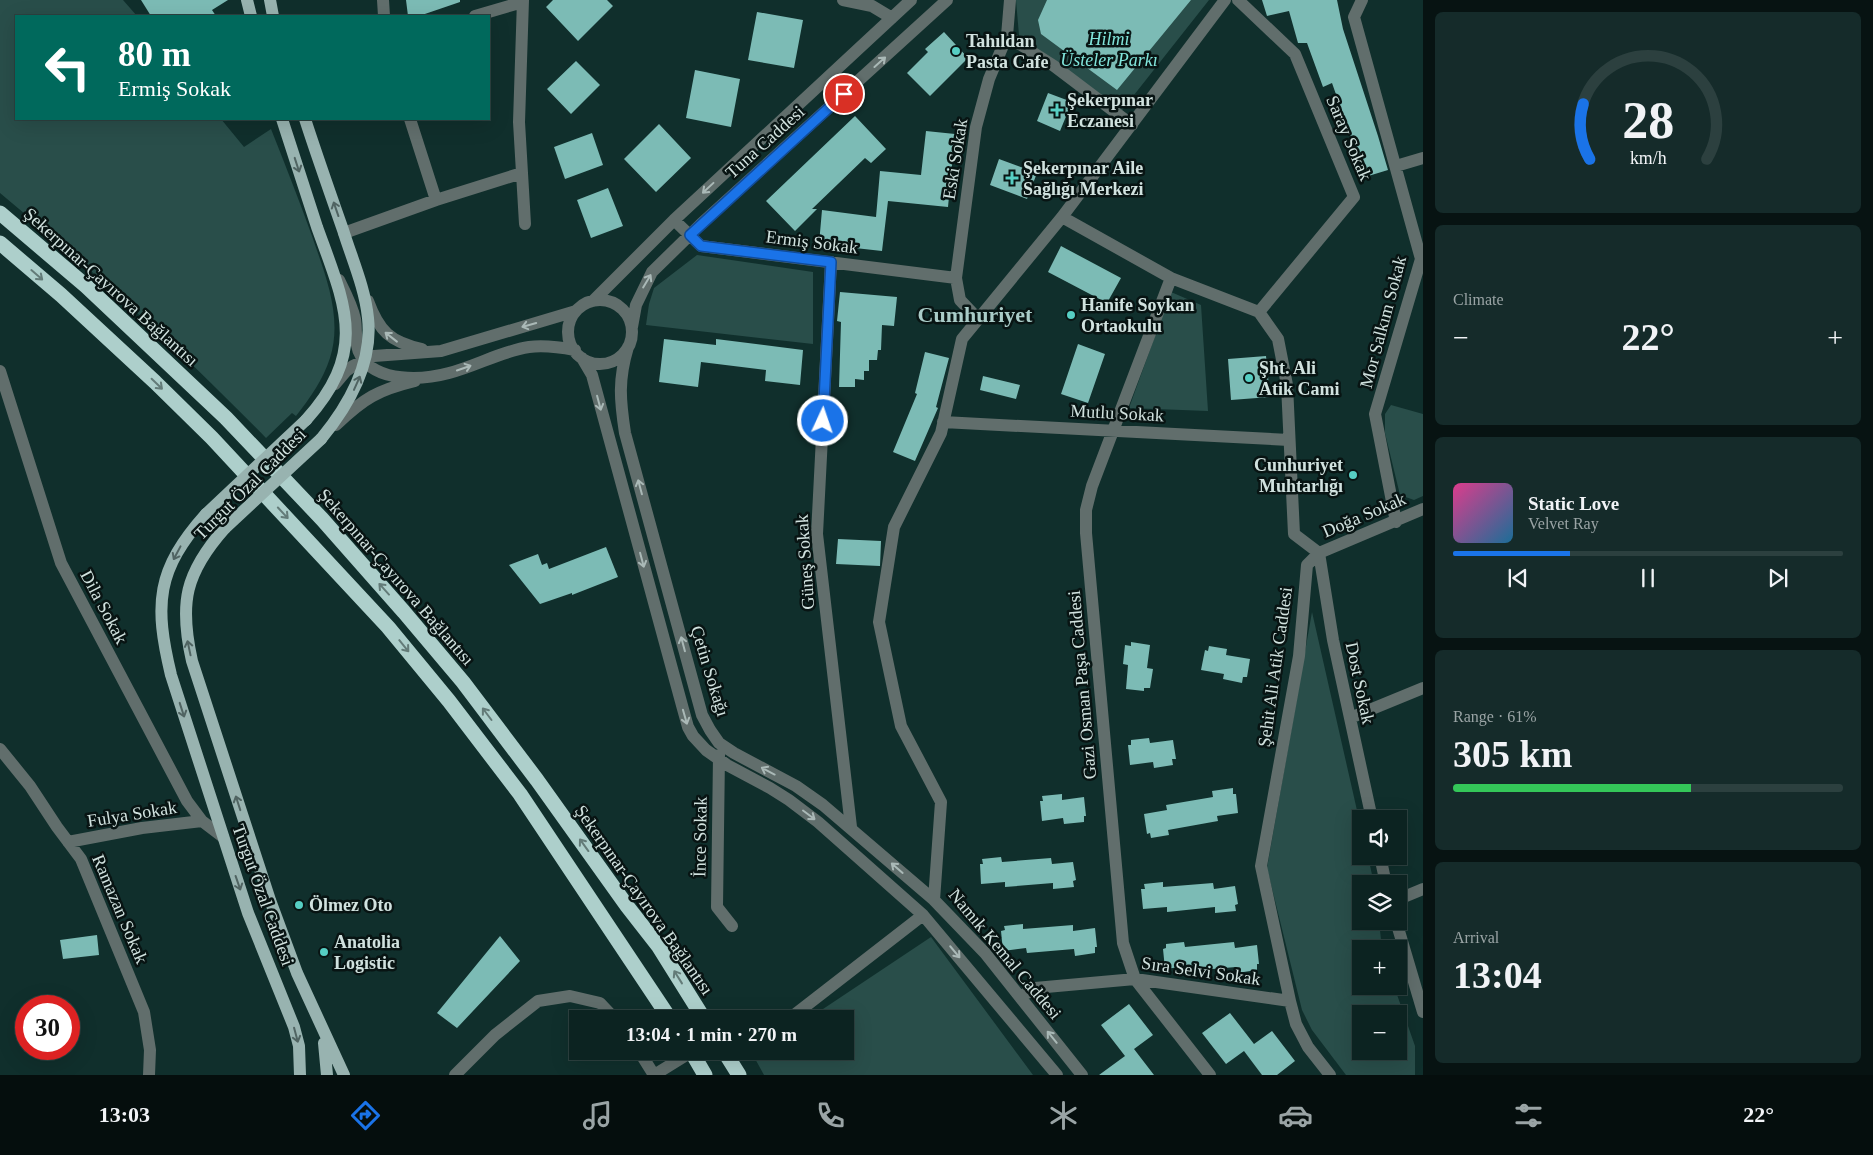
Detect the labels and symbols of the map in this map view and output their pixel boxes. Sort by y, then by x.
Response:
park label: Hilmi Üsteler Parkı [1060,29,1158,70]
place label: Tahıldan Pasta Cafe [966,31,1048,72]
marker: Tahıldan Pasta Cafe [950,45,962,57]
one-way arrow [873,56,886,68]
pin [823,73,865,115]
place label: Şekerpınar Eczanesi [1067,90,1153,131]
street label: Saray Sokak [1322,92,1376,184]
street label: Tuna Caddesi [722,101,808,183]
marker: Şekerpınar Eczanesi [1051,104,1063,116]
street label: Eski Sokak [939,117,971,201]
one-way arrow [293,157,302,173]
place label: Şekerpınar Aile Sağlığı Merkezi [1023,158,1143,199]
marker: Şekerpınar Aile Sağlığı Merkezi [1005,171,1019,185]
one-way arrow [702,182,715,194]
one-way arrow [330,202,340,218]
street label: Şekerpınar-Çayırova Bağlantısı [20,204,202,370]
street label: Ermiş Sokak [765,226,859,258]
street label: Mor Salkım Sokak [1356,254,1410,390]
one-way arrow [30,269,43,280]
one-way arrow [643,274,653,288]
place label: Hanife Soykan Ortaokulu [1081,295,1195,336]
district label: Cumhuriyet [918,302,1033,327]
marker: Hanife Soykan Ortaokulu [1065,309,1077,321]
one-way arrow [522,320,538,330]
one-way arrow [384,332,398,342]
place label: Şht. Ali Atik Cami [1259,358,1340,399]
one-way arrow [455,363,471,372]
marker: Şht. Ali Atik Cami [1243,372,1255,384]
one-way arrow [352,376,362,391]
one-way arrow [151,378,163,390]
position arrow [796,394,848,446]
one-way arrow [595,395,605,411]
street label: Mutlu Sokak [1070,401,1164,425]
street label: Turgut Özal Caddesi [190,424,310,544]
place label: Cunhuriyet Muhtarlığı [1254,455,1343,496]
marker: Cunhuriyet Muhtarlığı [1347,469,1359,481]
one-way arrow [635,479,644,495]
street label: Şekerpınar-Çayırova Bağlantısı [314,485,478,669]
street label: Doğa Sokak [1319,489,1409,541]
one-way arrow [277,506,289,519]
street label: Güneş Sokak [792,514,818,610]
one-way arrow [172,545,182,560]
one-way arrow [638,552,647,568]
street label: Dila Sokak [76,567,132,647]
one-way arrow [379,583,390,596]
street label: Şehit Ali Atik Caddesi [1254,586,1296,748]
street label: Gazi Osman Paşa Caddesi [1064,590,1100,780]
street label: Çetin Sokağı [687,623,733,719]
one-way arrow [678,636,687,652]
one-way arrow [398,639,409,652]
one-way arrow [184,640,193,656]
street label: Dost Sokak [1342,640,1378,726]
one-way arrow [177,701,187,717]
one-way arrow [482,708,493,721]
one-way arrow [681,708,690,724]
one-way arrow [760,766,775,776]
one-way arrow [233,796,242,811]
street label: Fulya Sokak [86,797,178,831]
street label: İnce Sokak [689,797,711,877]
street label: Şekerpınar-Çayırova Bağlantısı [571,801,717,999]
one-way arrow [802,810,815,821]
street label: Turgut Özal Caddesi [228,822,298,968]
one-way arrow [579,838,589,852]
street label: Ramazan Sokak [88,851,152,967]
one-way arrow [891,862,904,873]
one-way arrow [234,875,243,890]
street label: Namık Kemal Caddesi [945,885,1065,1023]
place label: Ölmez Oto [309,895,392,915]
marker: Ölmez Oto [293,899,305,911]
place label: Anatolia Logistic [334,932,400,973]
one-way arrow [949,945,960,958]
marker: Anatolia Logistic [318,946,330,958]
street label: Sıra Selvi Sokak [1140,953,1262,989]
one-way arrow [672,971,682,985]
speed limit sign: 30 [15,995,80,1060]
one-way arrow [292,1026,301,1042]
one-way arrow [1046,1031,1057,1044]

